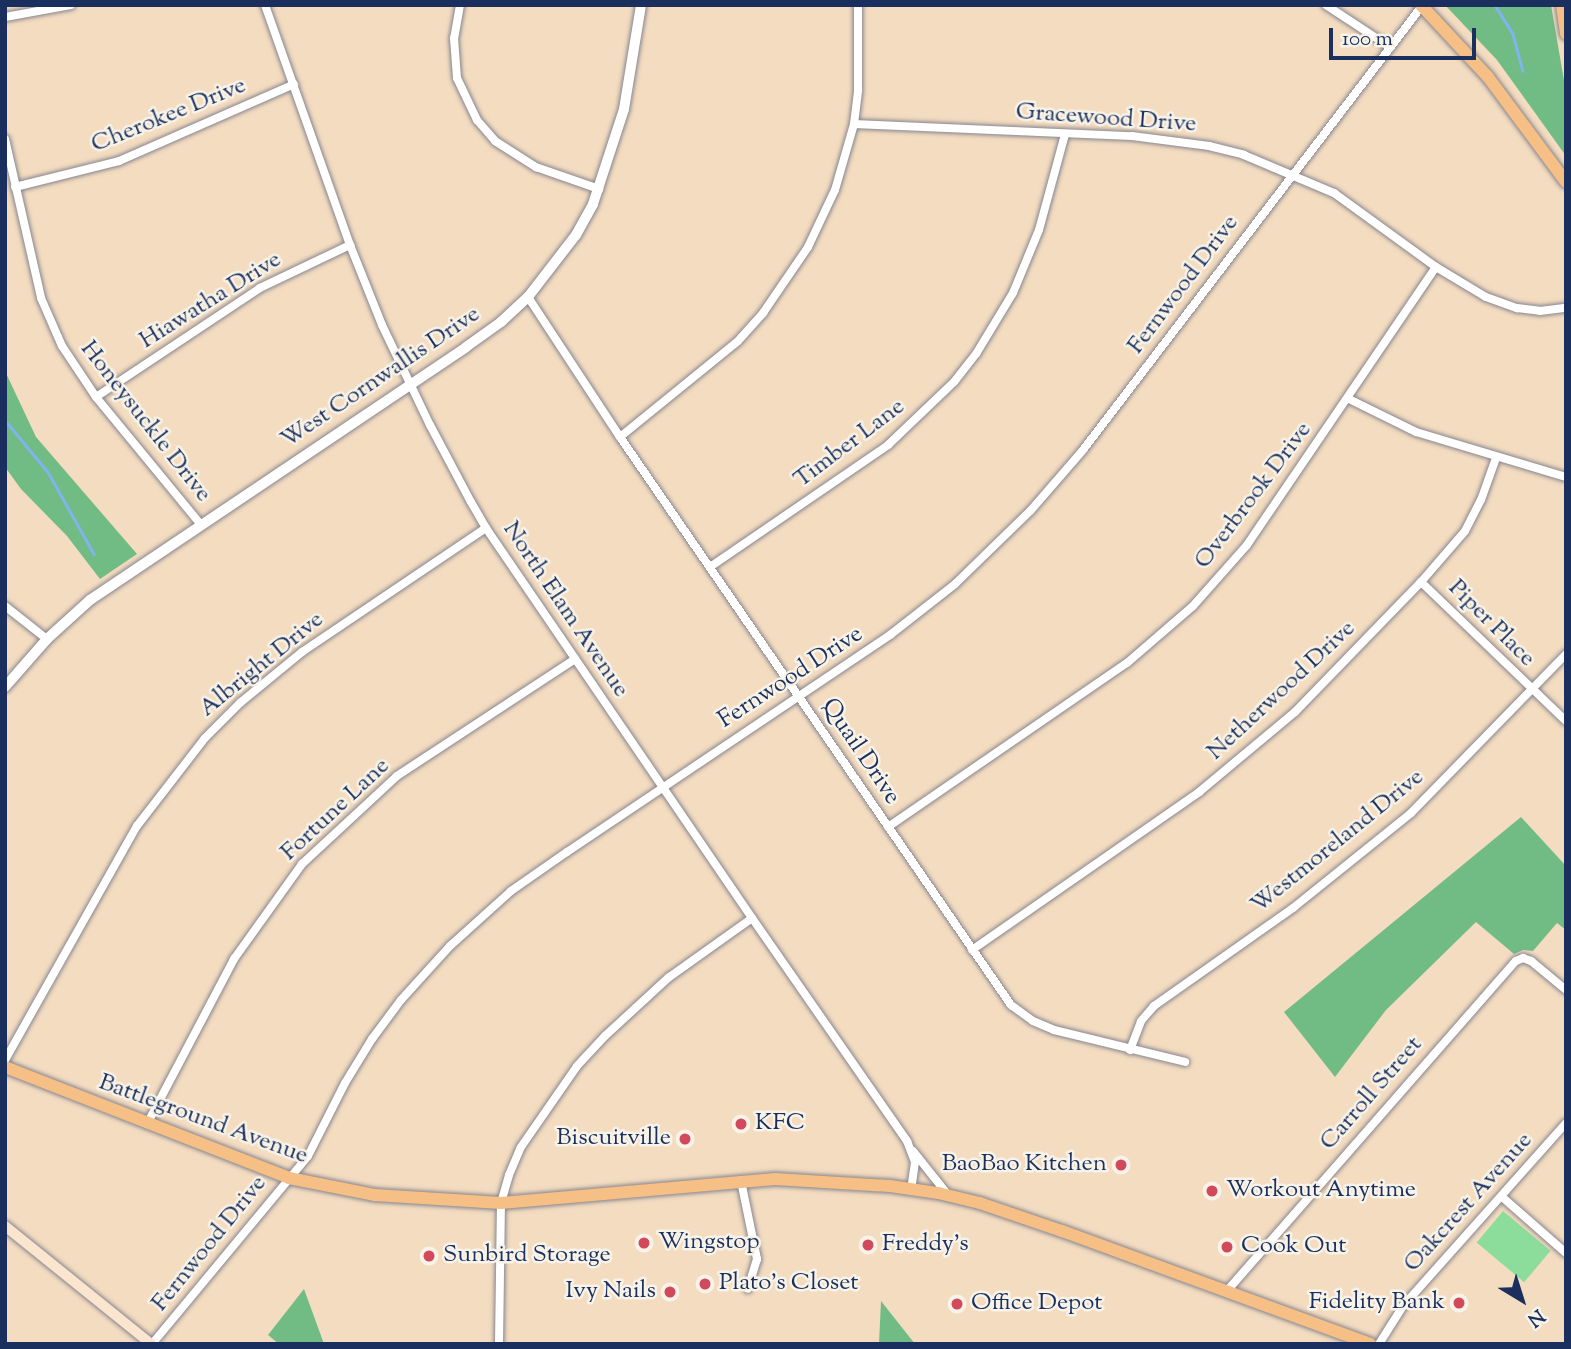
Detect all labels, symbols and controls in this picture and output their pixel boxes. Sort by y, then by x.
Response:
scale bar [1333,14,1480,58]
text: 100 m [1342,25,1393,55]
street label: Cherokee Drive [87,72,251,160]
street label: Gracewood Drive [1015,98,1197,140]
street label: Fernwood Drive [1122,210,1246,360]
street label: Hiawatha Drive [135,246,287,356]
street label: West Cornwallis Drive [276,301,486,455]
street label: Honeysuckle Drive [73,336,217,508]
street label: Timber Lane [789,393,911,495]
street label: Overbrook Drive [1189,417,1319,575]
street label: North Elam Avenue [496,517,634,703]
street label: Piper Place [1441,574,1541,674]
street label: Albright Drive [194,606,330,724]
street label: Netherwood Drive [1202,615,1362,767]
street label: Fernwood Drive [713,621,869,735]
street label: Quail Drive [814,694,906,810]
street label: Fortune Lane [276,752,396,868]
street label: Westmoreland Drive [1246,763,1430,921]
street label: Carroll Street [1315,1031,1429,1157]
street label: Battleground Avenue [94,1069,312,1171]
place label: KFC [755,1110,805,1138]
marker: KFC [733,1116,749,1132]
place label: Biscuitville [556,1125,671,1153]
street label: Oakcrest Avenue [1399,1127,1539,1279]
marker: Biscuitville [677,1131,693,1147]
place label: BaoBao Kitchen [942,1151,1107,1179]
marker: BaoBao Kitchen [1113,1157,1129,1173]
street label: Fernwood Drive [146,1170,274,1318]
place label: Workout Anytime [1226,1177,1416,1205]
marker: Workout Anytime [1204,1183,1220,1199]
place label: Wingstop [658,1229,760,1257]
place label: Freddy's [882,1231,969,1259]
place label: Cook Out [1241,1233,1347,1261]
marker: Wingstop [636,1235,652,1251]
marker: Freddy's [860,1237,876,1253]
marker: Cook Out [1219,1239,1235,1255]
place label: Sunbird Storage [443,1242,611,1270]
marker: Sunbird Storage [421,1248,437,1264]
north arrow [1487,1265,1557,1335]
place label: Plato's Closet [719,1270,859,1298]
marker: Plato's Closet [697,1276,713,1292]
place label: Ivy Nails [565,1278,656,1306]
marker: Ivy Nails [662,1284,678,1300]
place label: Fidelity Bank [1309,1289,1445,1317]
place label: Office Depot [971,1290,1102,1318]
marker: Fidelity Bank [1451,1295,1467,1311]
marker: Office Depot [949,1296,965,1312]
text: N [1521,1302,1550,1332]

